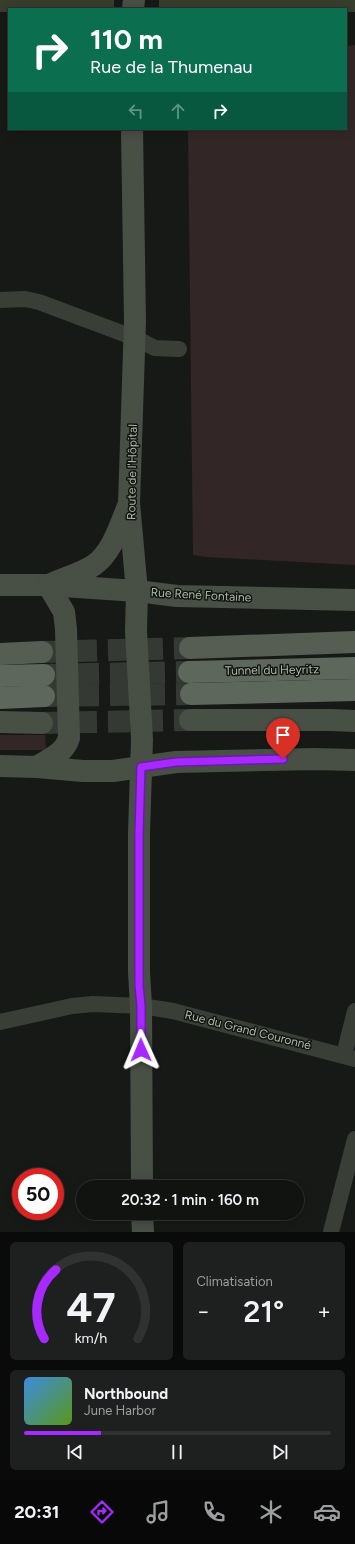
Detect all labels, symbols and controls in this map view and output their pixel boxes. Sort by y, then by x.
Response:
text: 110 m [90,22,163,56]
icon: right [24,24,76,76]
text: Rue de la Thumenau [90,56,252,78]
icon: left [125,100,147,122]
icon: ahead [167,100,189,122]
icon: right [209,100,231,122]
street label: Route de l'Hôpital [124,424,140,520]
street label: Rue René Fontaine [150,585,252,605]
street label: Tunnel du Heyritz [225,662,319,678]
pin [266,718,300,759]
icon: arrive [272,724,294,746]
street label: Rue du Grand Couronné [183,1008,313,1053]
position arrow [120,1029,162,1071]
speed limit sign: 50 [12,1168,64,1220]
text: 20:32 · 1 min · 160 m [121,1191,259,1209]
text: Climatisation [197,1274,273,1289]
text: 47 [67,1282,116,1332]
text: 21° [243,1293,284,1330]
text: − [197,1298,210,1325]
text: + [317,1298,331,1325]
text: km/h [75,1329,108,1347]
text: Northbound [84,1385,168,1403]
text: June Harbor [84,1403,156,1418]
icon: previous [64,1441,86,1463]
icon: pause [166,1441,188,1463]
icon: next [269,1441,291,1463]
icon: directions [88,1498,116,1526]
icon: music [144,1498,172,1526]
icon: phone [200,1498,228,1526]
icon: climate [257,1498,285,1526]
icon: car [313,1498,341,1526]
text: 20:31 [14,1501,59,1523]

